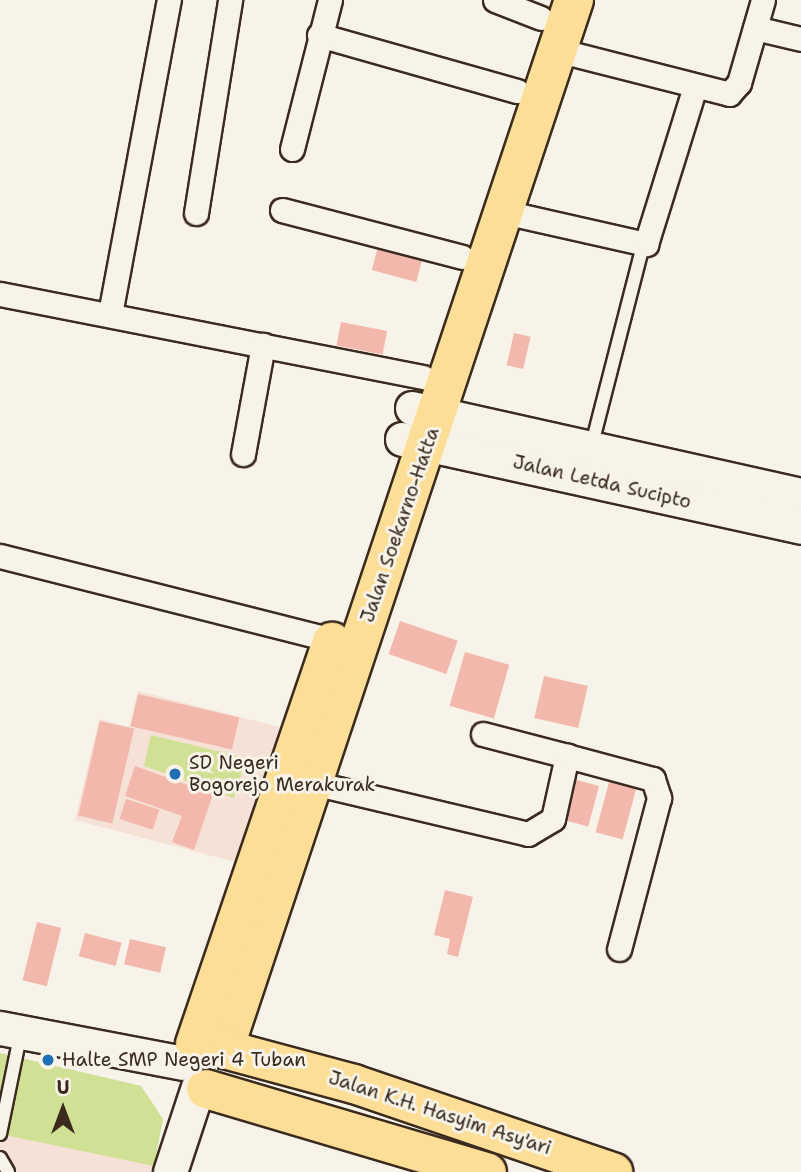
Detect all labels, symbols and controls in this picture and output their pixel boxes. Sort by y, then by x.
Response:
street label: Jalan Soekarno-Hatta [356,425,444,625]
street label: Jalan Letda Sucipto [511,450,693,514]
place label: SD Negeri Bogorejo Merakurak [189,752,375,796]
marker: SD Negeri Bogorejo Merakurak [167,766,183,782]
place label: Halte SMP Negeri 4 Tuban [62,1049,306,1071]
marker: Halte SMP Negeri 4 Tuban [40,1052,56,1068]
street label: Jalan K.H. Hasyim Asy'ari [326,1066,554,1160]
north arrow [28,1074,98,1144]
text: U [57,1075,70,1100]

